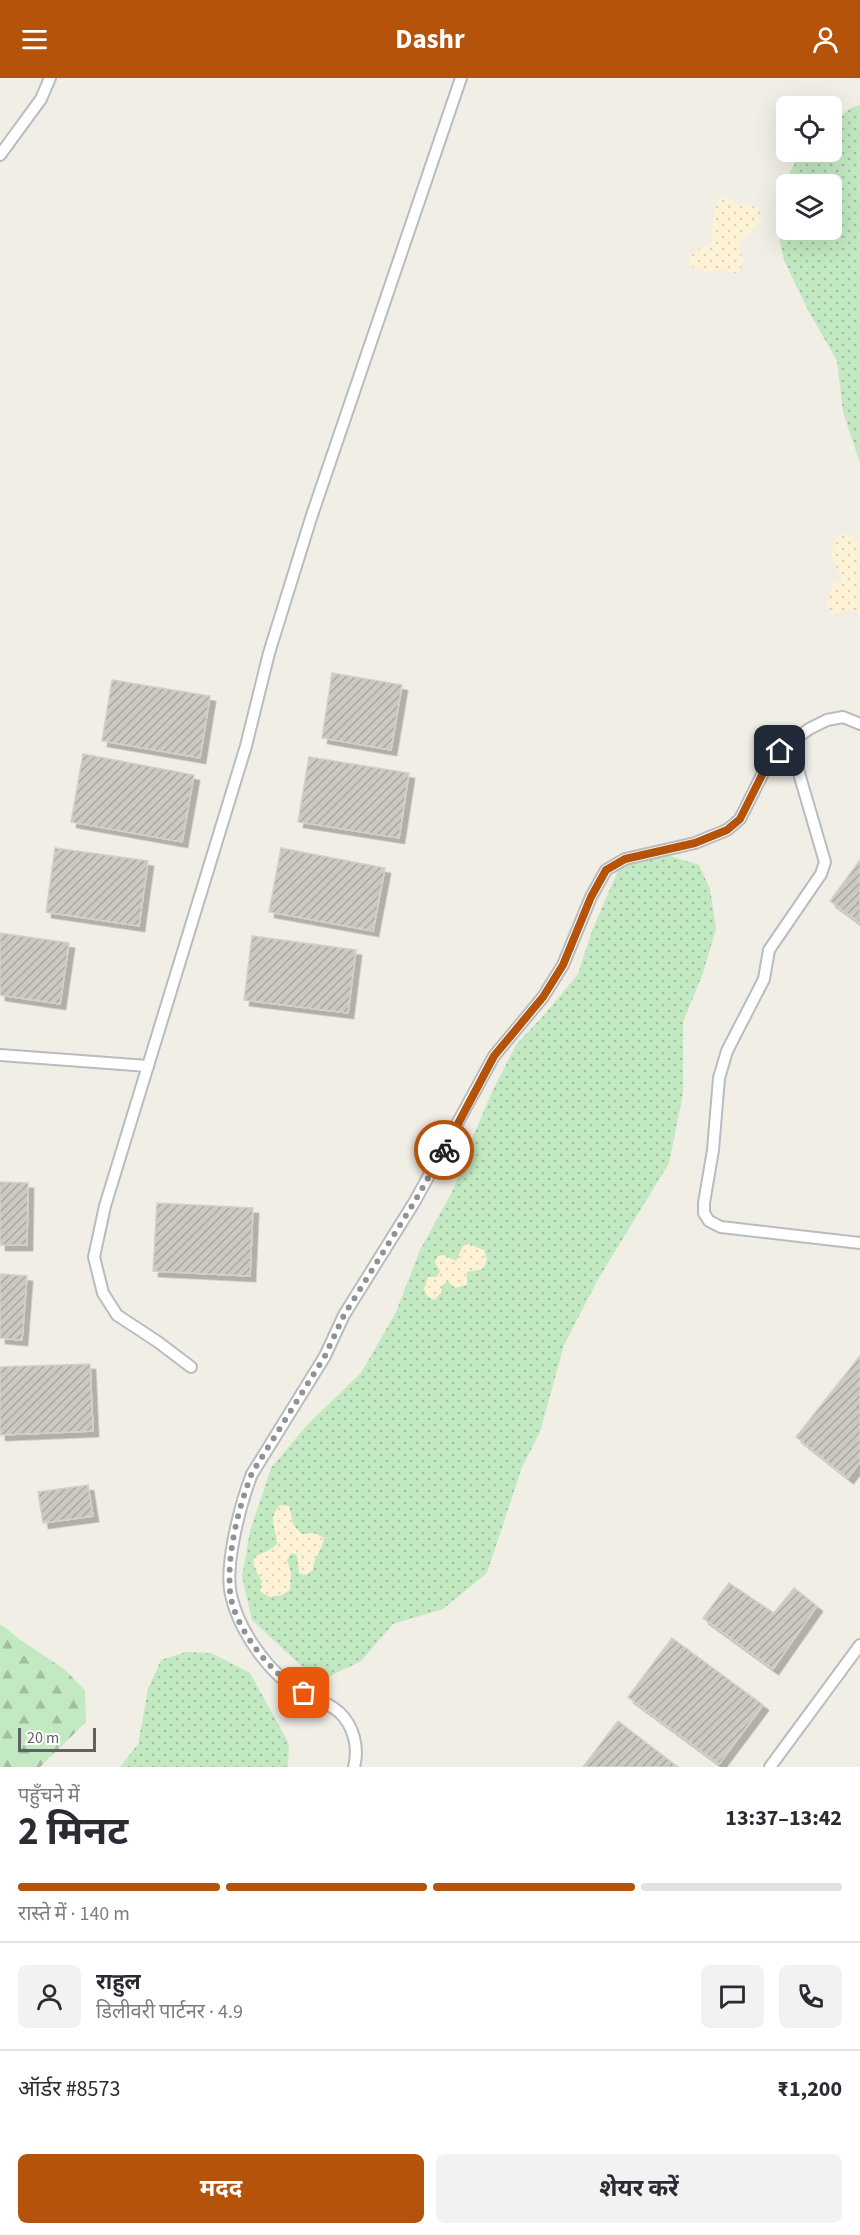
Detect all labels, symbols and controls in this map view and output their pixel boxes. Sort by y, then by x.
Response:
text: Dashr [395,20,465,59]
icon: menu [18,23,51,56]
icon: person [809,23,842,56]
map controls [776,96,842,240]
button: locate [776,96,842,162]
button: layers [776,174,842,240]
pin [754,725,805,776]
icon: home [763,734,796,767]
courier [414,1120,474,1180]
icon: bike [428,1134,461,1167]
pin [278,1667,329,1718]
icon: bag [287,1676,320,1709]
scale bar [18,1725,96,1752]
text: 20 m [27,1727,59,1749]
text: पहुँचने में [18,1782,80,1810]
text: 13:37–13:42 [725,1802,842,1834]
text: 2 मिनट [18,1804,128,1860]
text: रास्ते में · 140 m [18,1900,130,1928]
button: person [18,1965,81,2028]
button: chat [701,1965,764,2028]
button: phone [779,1965,842,2028]
text: राहुल [96,1966,141,1998]
text: डिलीवरी पार्टनर · 4.9 [96,1998,243,2026]
text: ऑर्डर #8573 [18,2073,120,2105]
text: ₹1,200 [777,2073,842,2105]
button: मदद [18,2154,424,2223]
button: शेयर करें [436,2154,842,2223]

